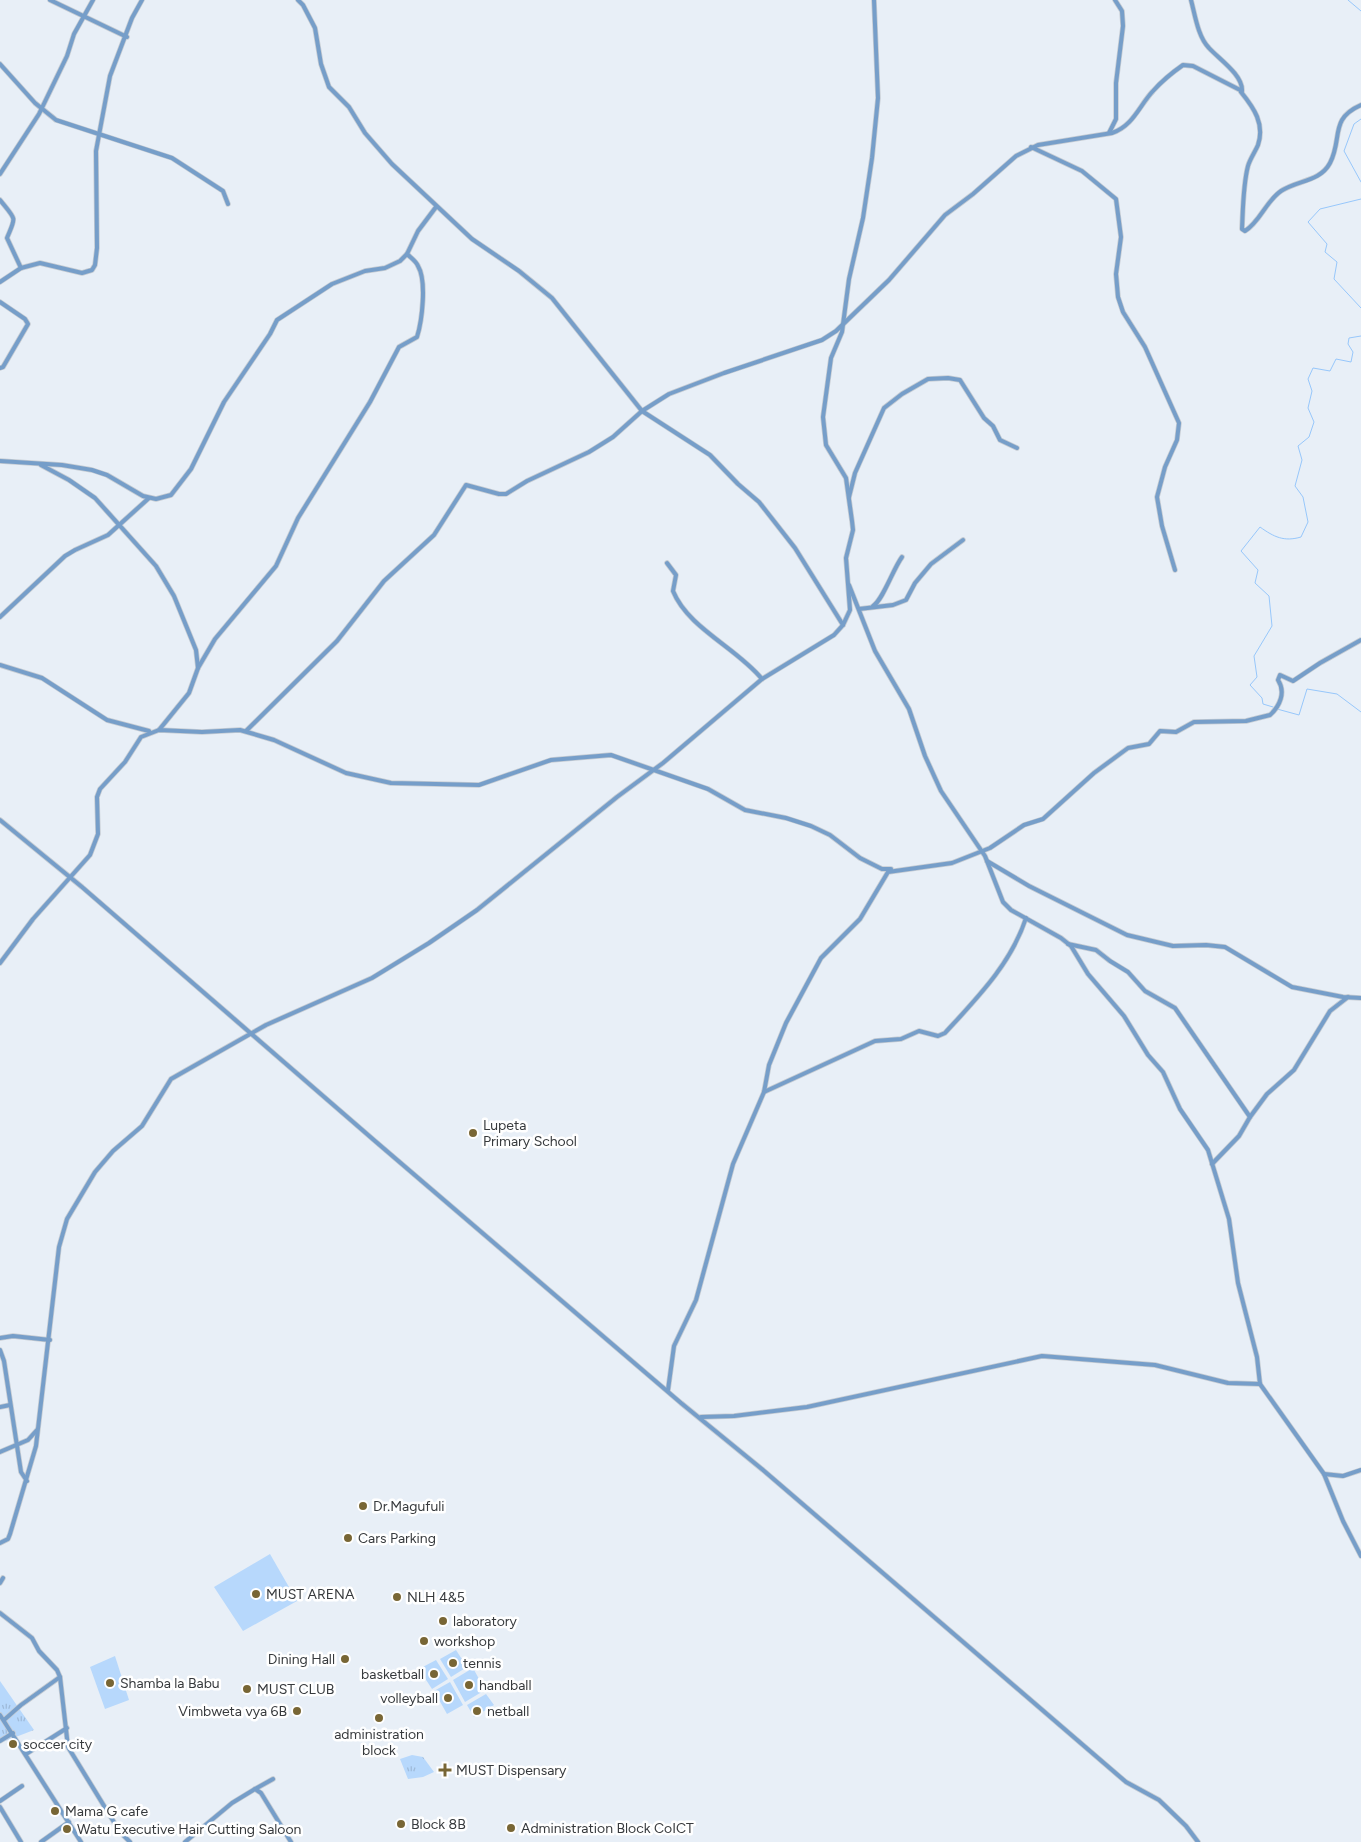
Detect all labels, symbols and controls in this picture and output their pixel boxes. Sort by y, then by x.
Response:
place label: Lupeta Primary School [483,1117,577,1150]
marker: Lupeta Primary School [467,1127,479,1139]
place label: Dr.Magufuli [373,1498,445,1515]
marker: Dr.Magufuli [357,1500,369,1512]
place label: Cars Parking [358,1530,436,1547]
marker: Cars Parking [342,1532,354,1544]
place label: MUST ARENA [266,1586,355,1603]
marker: MUST ARENA [250,1588,262,1600]
place label: NLH 4&5 [407,1589,465,1606]
marker: NLH 4&5 [391,1591,403,1603]
place label: laboratory [453,1613,518,1630]
marker: laboratory [437,1615,449,1627]
place label: workshop [434,1633,495,1650]
marker: workshop [418,1635,430,1647]
place label: Dining Hall [268,1651,335,1668]
marker: Dining Hall [339,1653,351,1665]
place label: tennis [463,1655,501,1672]
marker: tennis [447,1657,459,1669]
place label: basketball [361,1666,424,1683]
marker: basketball [428,1668,440,1680]
place label: Shamba la Babu [120,1675,220,1692]
marker: Shamba la Babu [104,1677,116,1689]
place label: handball [479,1677,531,1694]
marker: handball [463,1679,475,1691]
place label: MUST CLUB [257,1681,334,1698]
marker: MUST CLUB [241,1683,253,1695]
place label: volleyball [380,1690,438,1707]
marker: volleyball [442,1692,454,1704]
place label: Vimbweta vya 6B [178,1703,287,1720]
place label: netball [487,1703,529,1720]
marker: Vimbweta vya 6B [291,1705,303,1717]
marker: netball [471,1705,483,1717]
marker: administration block [373,1712,385,1724]
place label: administration block [334,1726,424,1759]
place label: soccer city [23,1736,93,1753]
marker: soccer city [7,1738,19,1750]
place label: MUST Dispensary [456,1762,567,1779]
marker: MUST Dispensary [438,1763,452,1777]
place label: Mama G cafe [65,1803,148,1820]
marker: Mama G cafe [49,1805,61,1817]
place label: Block 8B [411,1816,466,1833]
marker: Block 8B [395,1818,407,1830]
place label: Administration Block CoICT [521,1820,694,1837]
place label: Watu Executive Hair Cutting Saloon [77,1821,302,1838]
marker: Administration Block CoICT [505,1822,517,1834]
marker: Watu Executive Hair Cutting Saloon [61,1823,73,1835]

